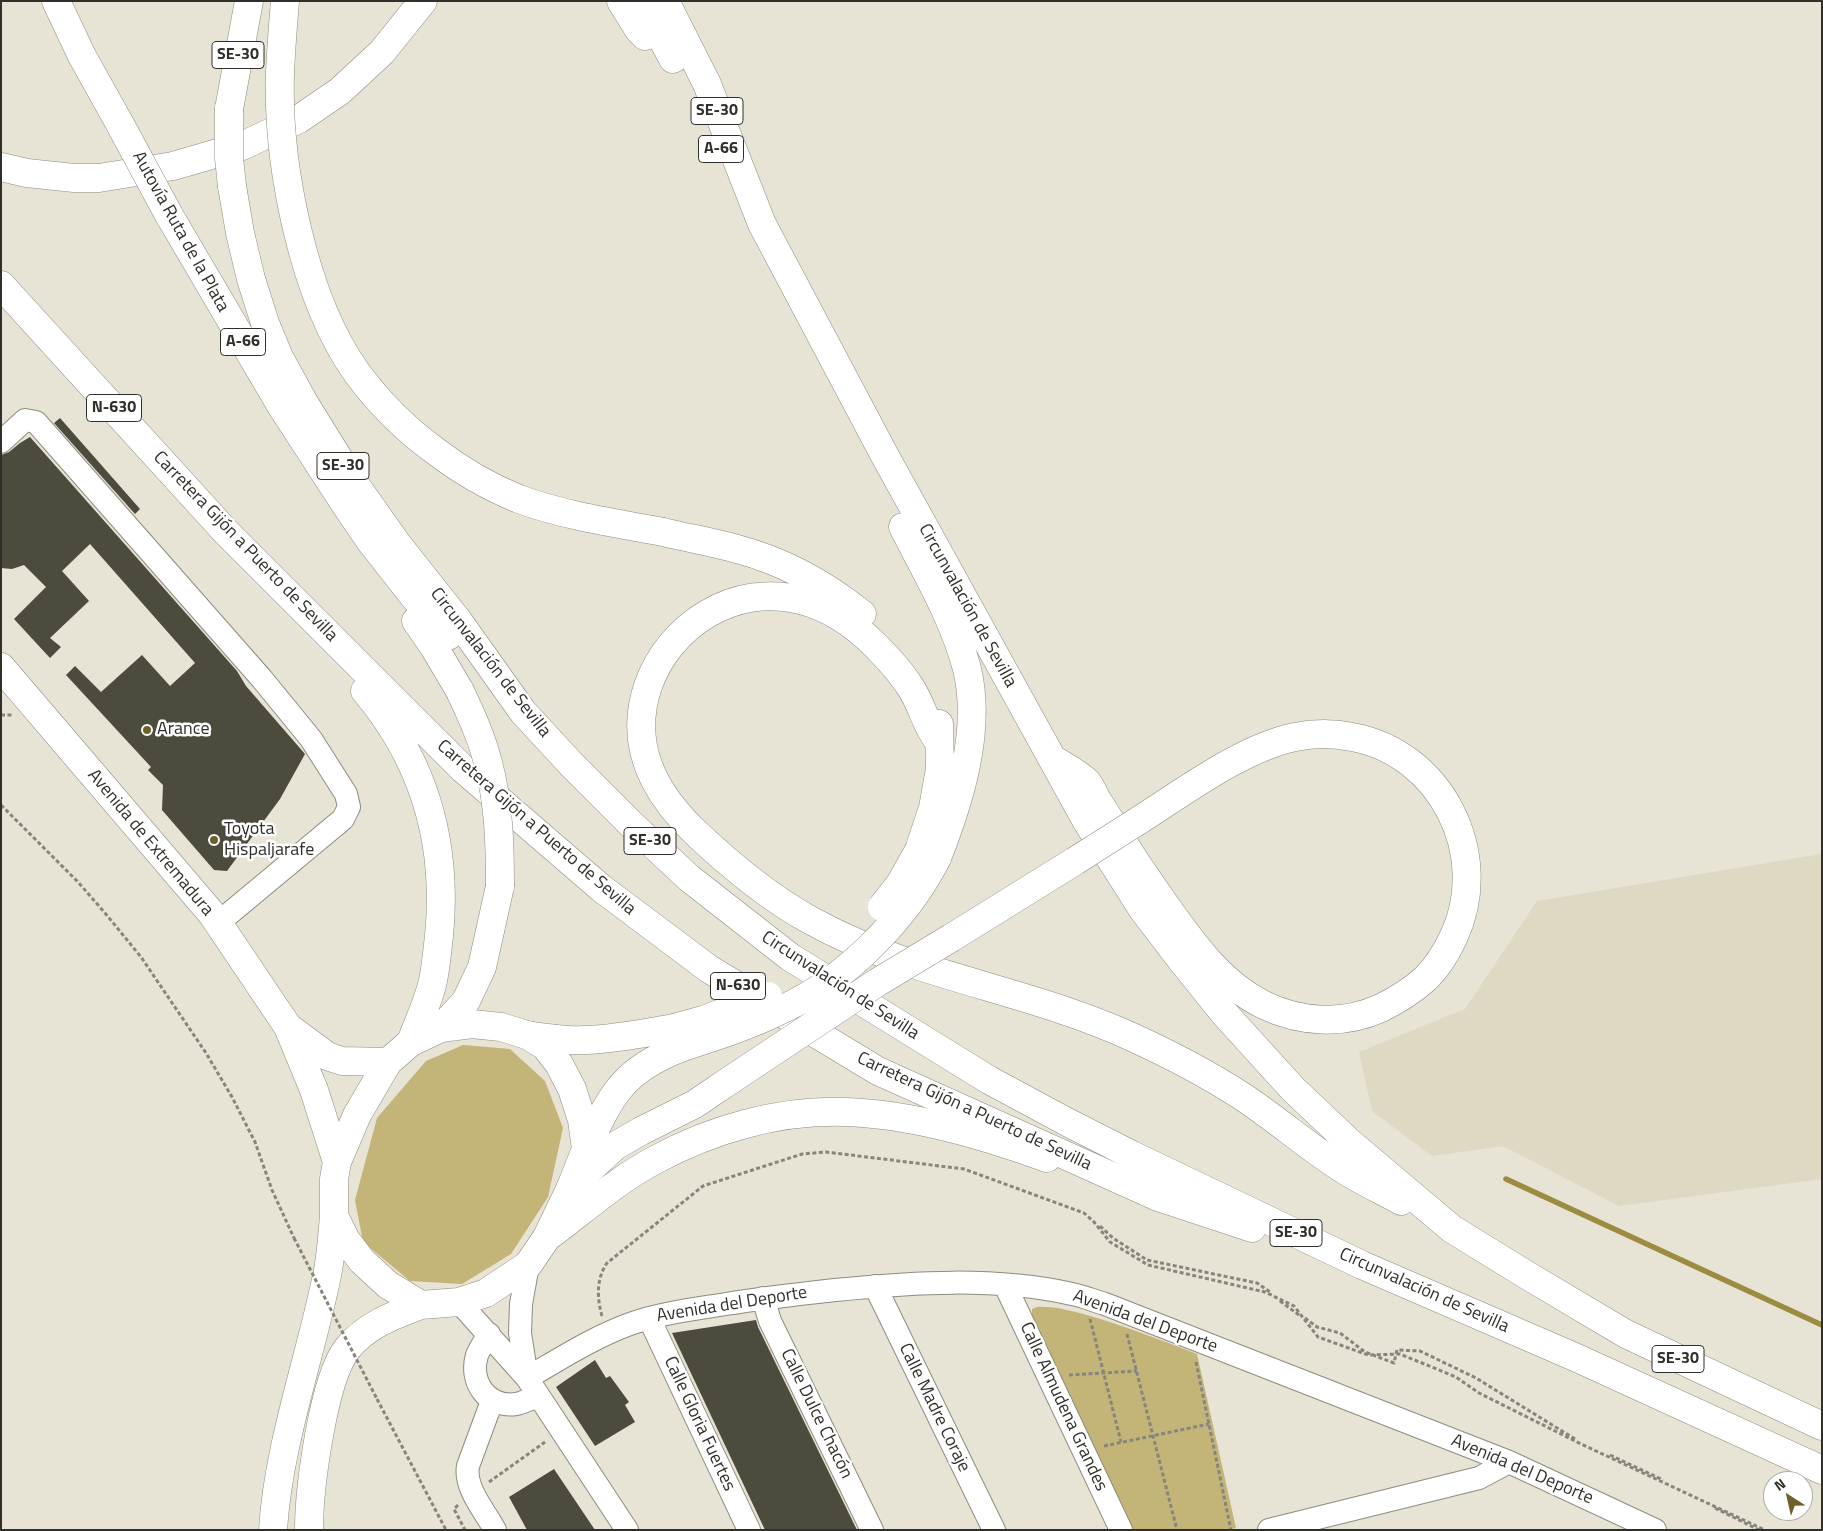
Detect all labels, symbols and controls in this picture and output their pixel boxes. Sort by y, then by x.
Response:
road number: SE-30 [212,42,264,68]
road number: SE-30 [691,98,743,124]
road number: A-66 [698,136,744,162]
street label: Autovía Ruta de la Plata [127,148,233,316]
road number: A-66 [220,328,266,356]
road number: N-630 [86,394,142,422]
street label: Carretera Gijón a Puerto de Sevilla [148,447,342,647]
road number: SE-30 [317,452,369,480]
street label: Circunvalación de Sevilla [913,520,1021,692]
street label: Circunvalación de Sevilla [425,584,555,742]
place label: Arance [157,719,209,741]
marker: Arance [141,724,153,736]
street label: Carretera Gijón a Puerto de Sevilla [432,736,640,920]
street label: Avenida de Extremadura [82,765,218,921]
place label: Toyota Hispaljarafe [224,819,314,862]
road number: SE-30 [624,828,676,854]
marker: Toyota Hispaljarafe [208,834,220,846]
street label: Circunvalación de Sevilla [757,927,923,1045]
road number: N-630 [710,972,766,999]
street label: Carretera Gijón a Puerto de Sevilla [853,1048,1095,1176]
road number: SE-30 [1270,1220,1322,1246]
street label: Circunvalación de Sevilla [1336,1244,1512,1338]
street label: Avenida del Deporte [655,1282,809,1328]
street label: Avenida del Deporte [1070,1286,1220,1358]
street label: Calle Almudena Grandes [1014,1319,1112,1495]
street label: Calle Madre Coraje [894,1340,974,1476]
street label: Calle Dulce Chacón [775,1346,857,1482]
road number: SE-30 [1652,1346,1704,1372]
street label: Calle Gloria Fuertes [658,1353,740,1495]
street label: Avenida del Deporte [1448,1430,1596,1510]
north arrow [1763,1471,1813,1521]
text: N [1770,1473,1790,1496]

